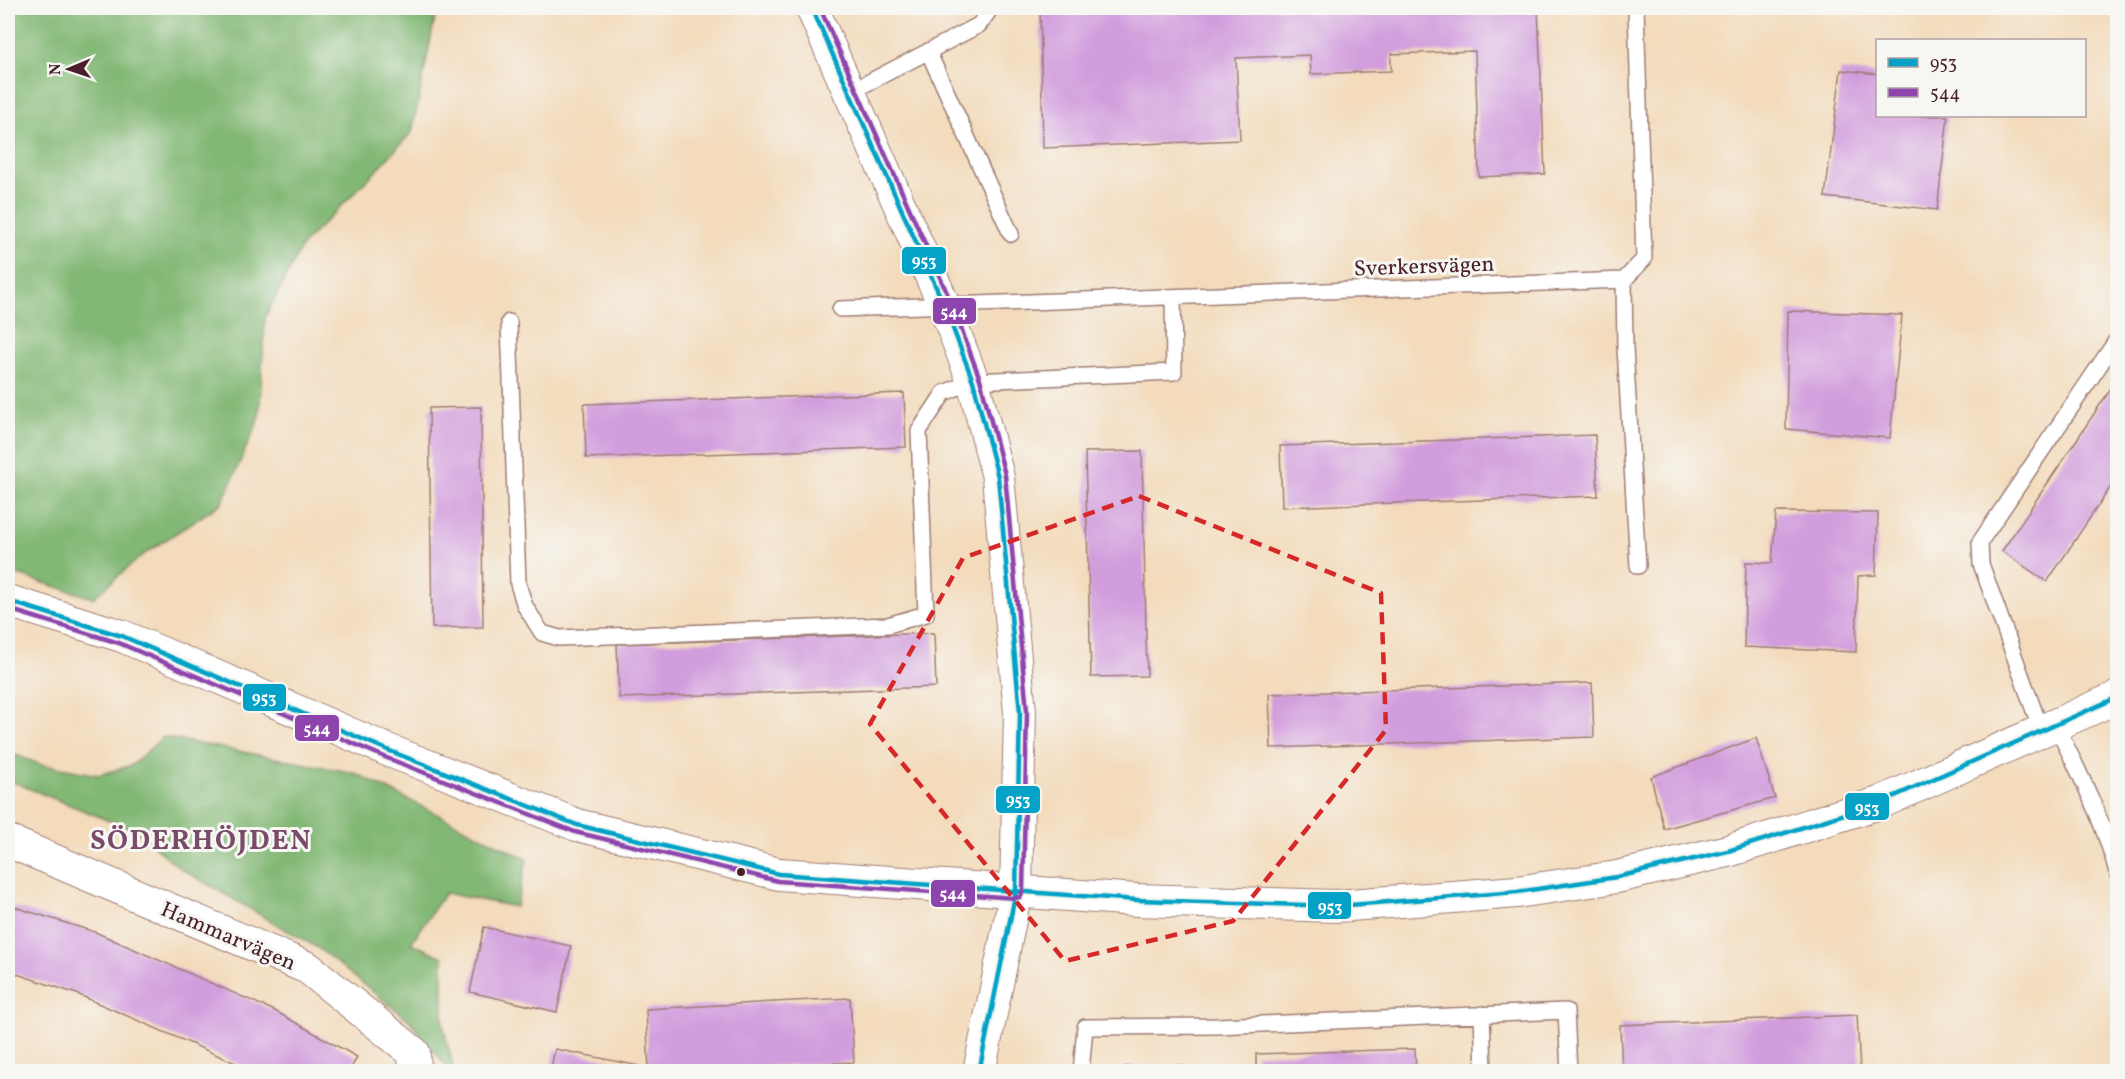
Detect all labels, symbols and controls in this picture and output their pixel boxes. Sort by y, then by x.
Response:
north arrow [39,39,99,99]
legend [1876,39,2086,117]
text: 953 [1930,52,1957,77]
text: N [45,63,67,76]
text: 544 [1930,82,1960,107]
line badge: 953 [901,246,947,275]
street label: Sverkersvägen [1353,250,1495,285]
text: 953 [912,251,936,273]
line badge: 544 [932,297,977,325]
text: 544 [940,302,968,324]
line badge: 953 [242,683,287,712]
text: 953 [252,688,276,710]
line badge: 544 [294,714,340,742]
text: 544 [303,719,331,741]
line badge: 953 [995,785,1041,814]
text: 953 [1006,790,1030,812]
line badge: 953 [1844,792,1890,821]
text: 953 [1855,798,1879,820]
district label: SÖDERHÖJDEN [90,822,312,861]
unlabelled marker [735,866,747,878]
line badge: 544 [930,879,976,908]
text: 544 [939,884,967,906]
line badge: 953 [1307,891,1352,920]
street label: Hammarvägen [156,895,300,980]
text: 953 [1318,897,1342,919]

